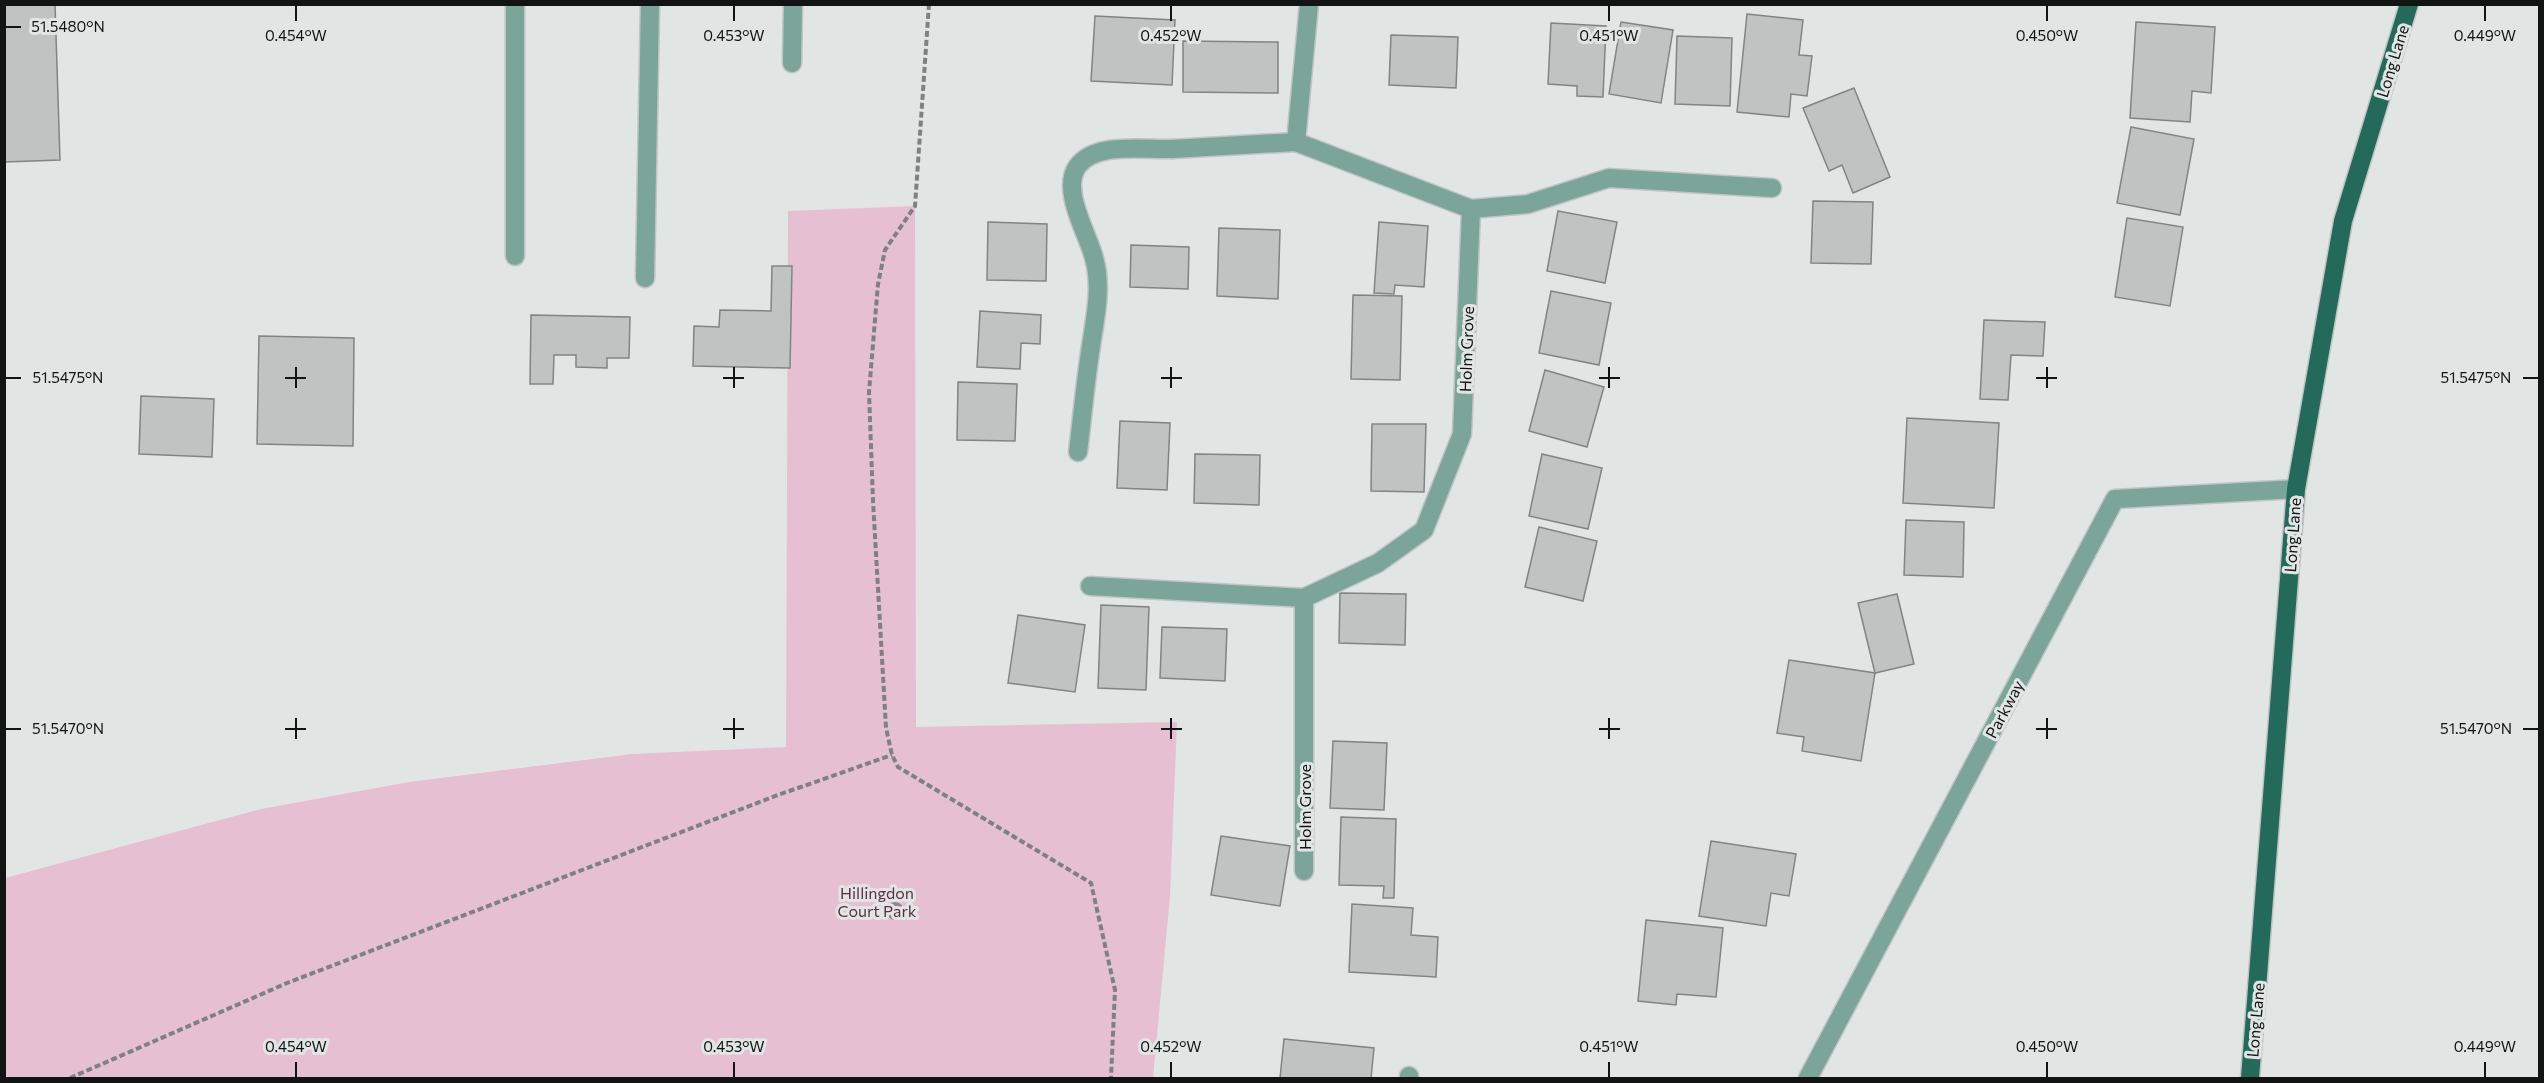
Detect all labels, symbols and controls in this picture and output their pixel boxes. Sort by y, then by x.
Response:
text: 51.5480°N [31,17,105,35]
street label: Long Lane [2372,22,2412,100]
text: 0.454°W [265,26,327,44]
text: 0.453°W [703,26,765,44]
text: 0.452°W [1140,26,1202,44]
text: 0.451°W [1579,26,1639,44]
text: 0.450°W [2016,26,2078,44]
text: 0.449°W [2454,26,2516,44]
street label: Holm Grove [1455,306,1477,392]
text: 51.5475°N [33,368,103,386]
text: 51.5475°N [2441,368,2511,386]
street label: Long Lane [2280,497,2304,573]
street label: Parkway [1981,677,2027,741]
text: 51.5470°N [32,719,104,737]
text: 51.5470°N [2440,719,2512,737]
street label: Holm Grove [1295,764,1314,850]
park label: Hillingdon Court Park [838,883,917,920]
street label: Long Lane [2242,982,2268,1058]
text: 0.454°W [265,1037,327,1055]
text: 0.453°W [703,1037,765,1055]
text: 0.452°W [1140,1037,1202,1055]
text: 0.451°W [1579,1037,1639,1055]
text: 0.450°W [2016,1037,2078,1055]
text: 0.449°W [2454,1037,2516,1055]

